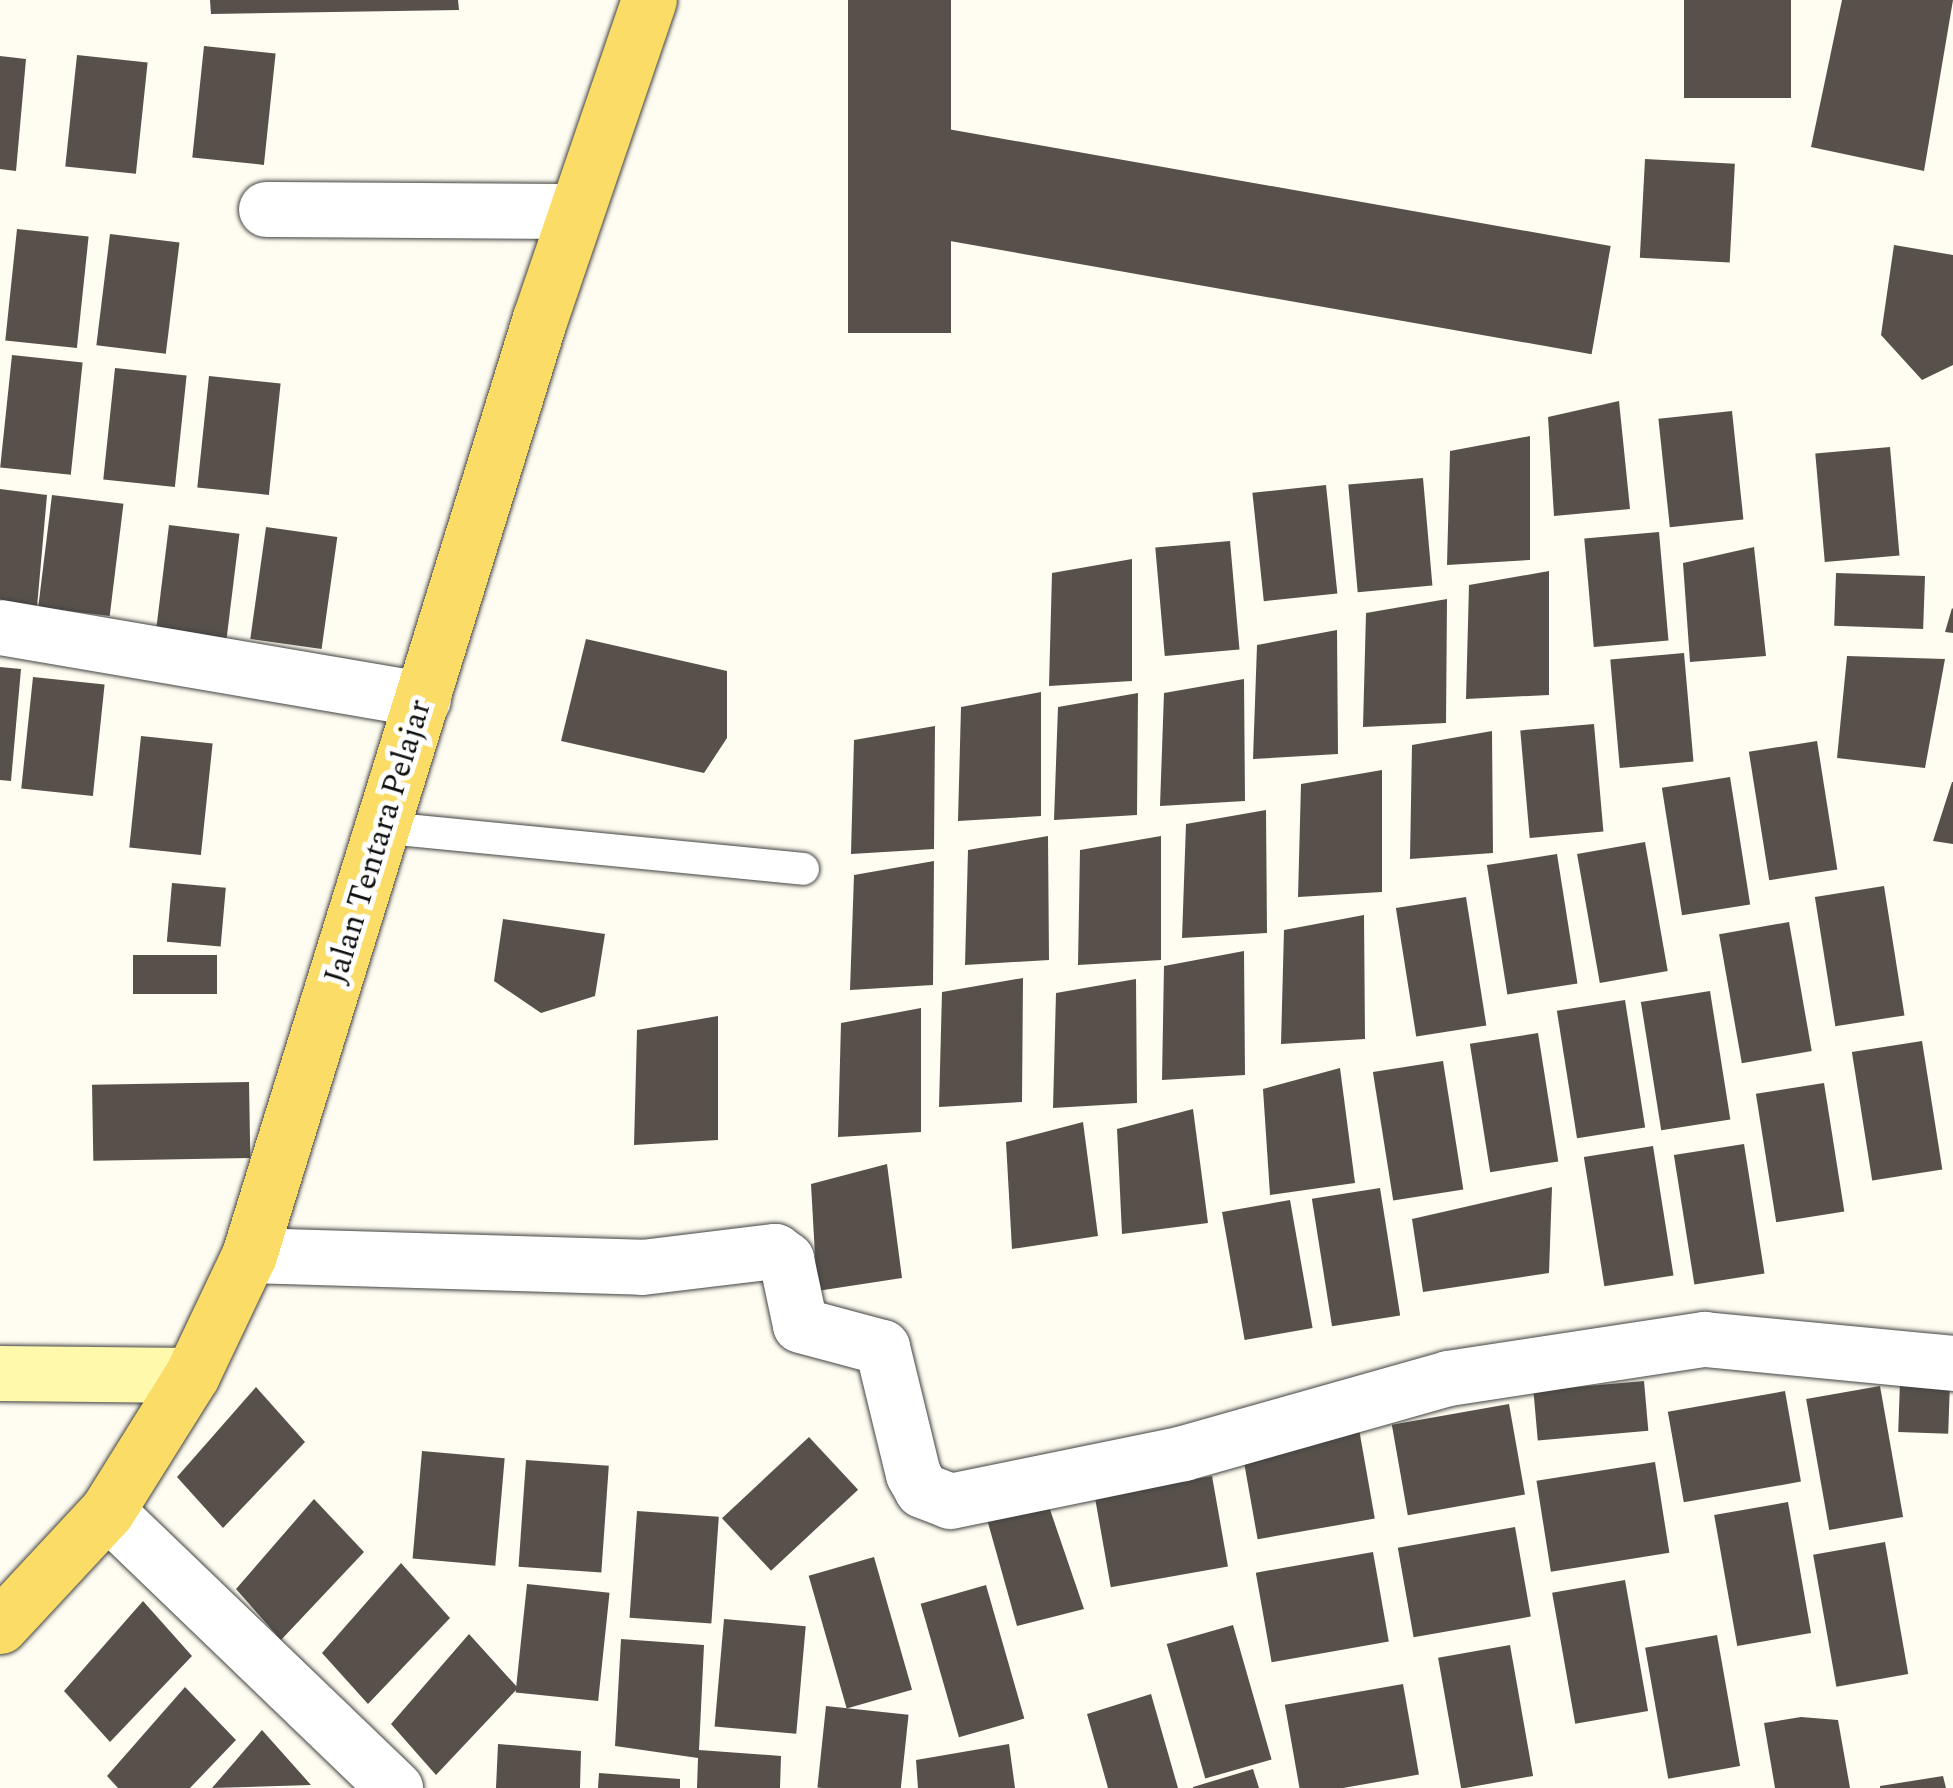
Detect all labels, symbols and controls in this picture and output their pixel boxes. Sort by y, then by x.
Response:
street label: Jalan Tentara Pelajar [317,695,441,989]

